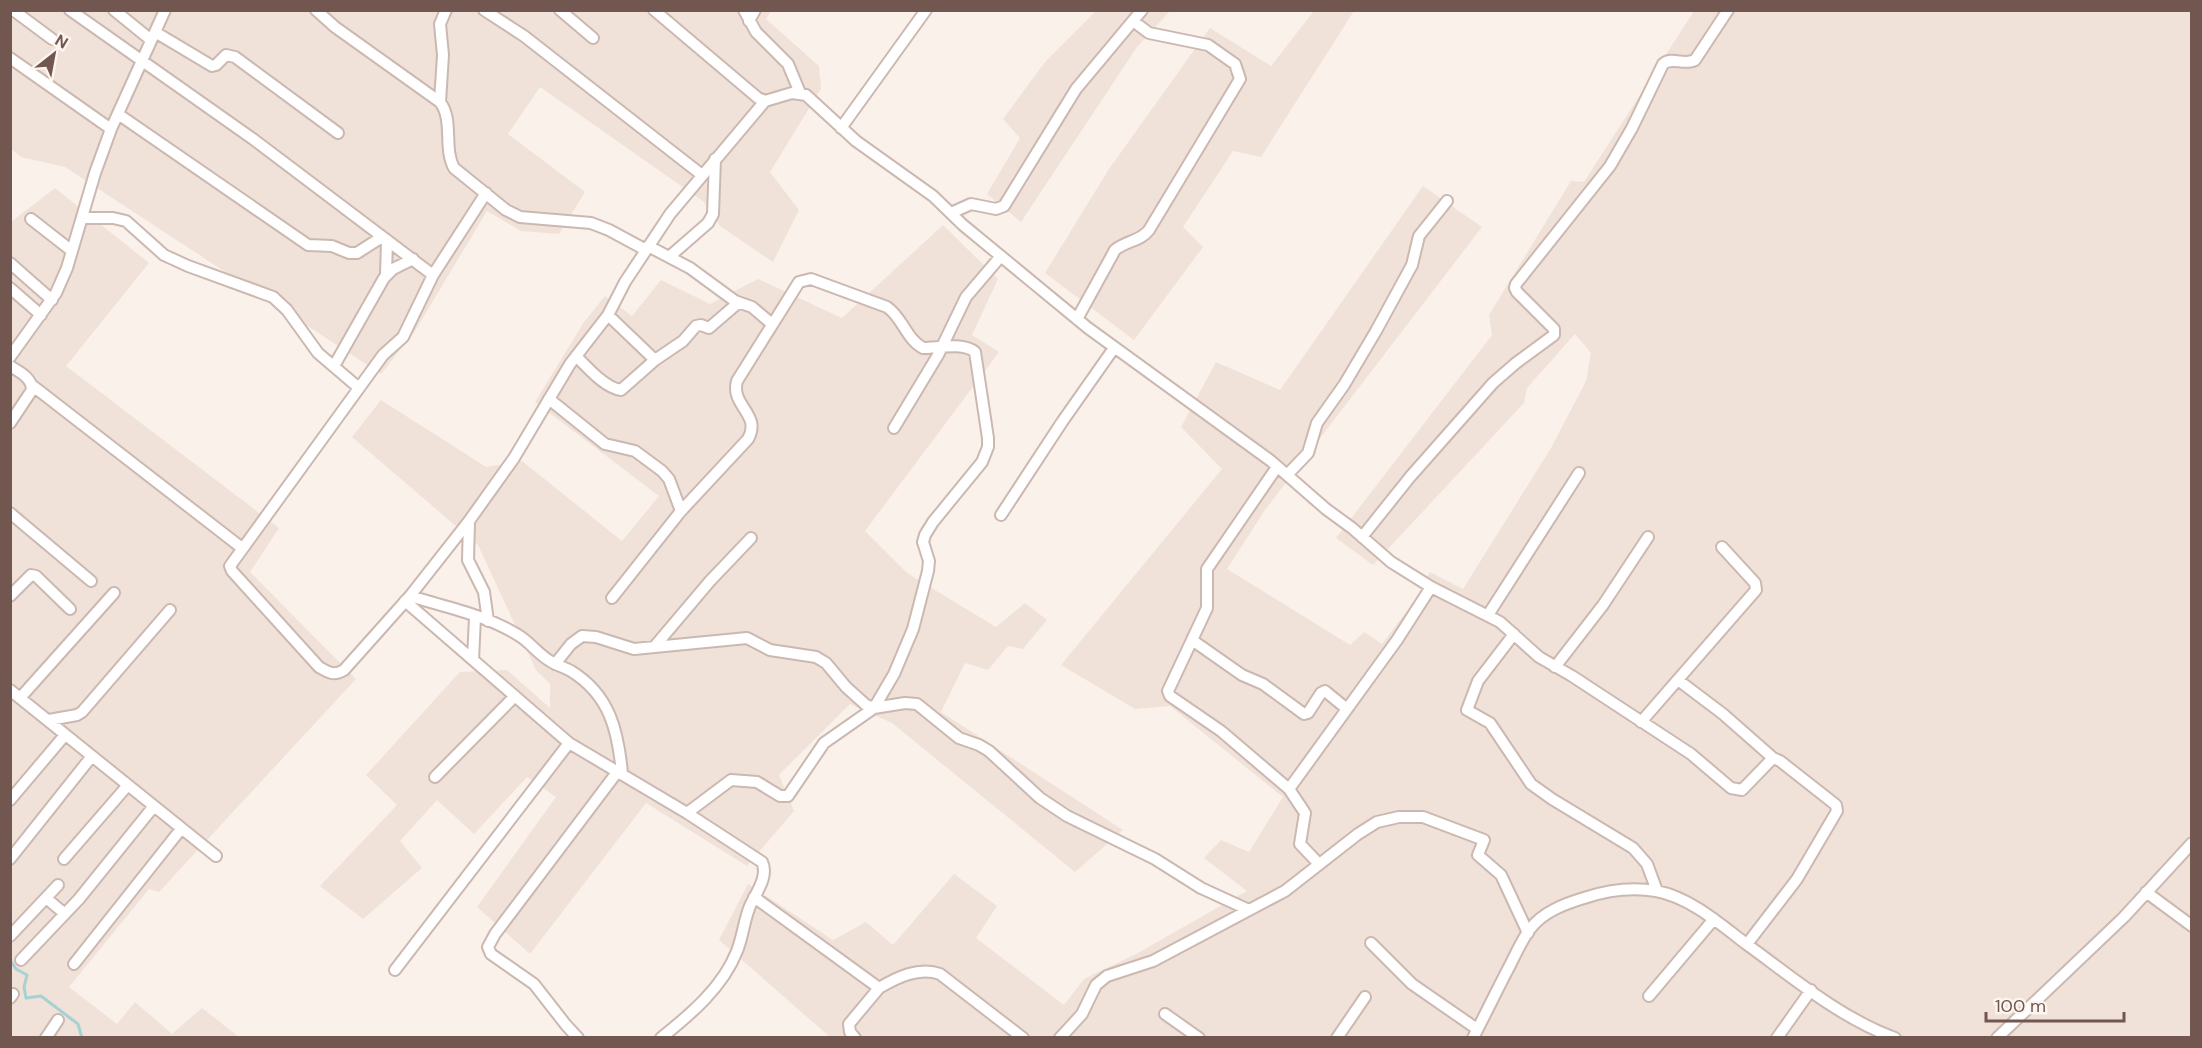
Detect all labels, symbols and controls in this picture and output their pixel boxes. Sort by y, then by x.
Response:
north arrow [24,24,84,84]
text: N [51,30,72,54]
scale bar [1986,985,2124,1023]
text: 100 m [1995,994,2046,1018]

